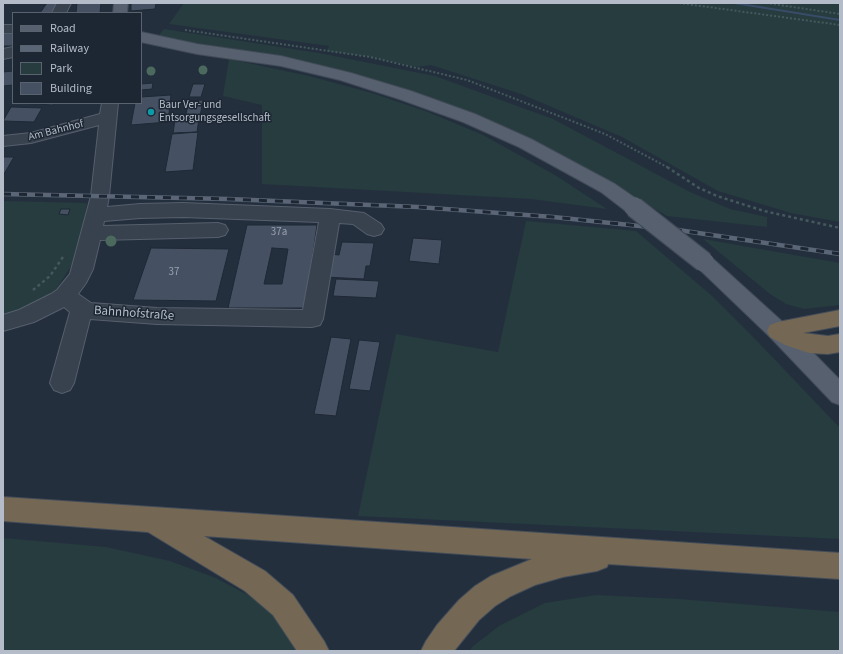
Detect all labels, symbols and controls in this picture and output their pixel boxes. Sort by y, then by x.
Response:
legend [12,12,142,104]
text: Road [50,20,76,37]
text: Railway [50,40,89,57]
text: Park [50,60,72,77]
text: Building [50,80,92,97]
place label: Baur Ver- und Entsorgungsgesellschaft [159,99,271,125]
marker: Baur Ver- und Entsorgungsgesellschaft [146,107,156,117]
street label: Am Bahnhof [27,118,85,144]
house number: 37a [271,226,287,240]
house number: 37 [169,266,179,280]
street label: Bahnhofstraße [93,303,175,325]

